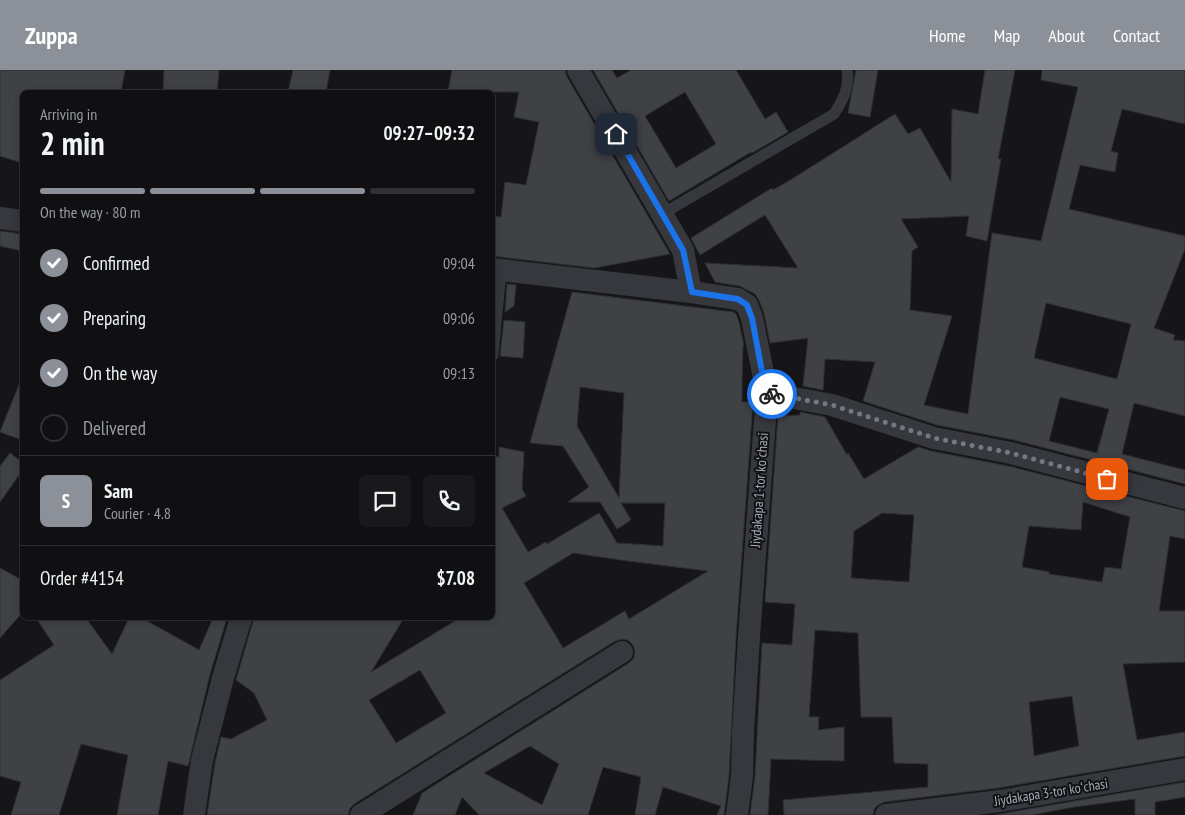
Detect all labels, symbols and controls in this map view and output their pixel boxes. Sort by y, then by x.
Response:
text: Zuppa [25,20,78,51]
text: Home [929,24,966,47]
text: Map [994,24,1020,47]
text: About [1048,24,1085,47]
text: Contact [1113,24,1160,47]
text: Arriving in [40,104,97,124]
pin [595,113,637,155]
icon: home [602,120,630,148]
text: 09:27–09:32 [383,121,475,145]
text: 2 min [40,122,105,164]
text: On the way · 80 m [40,202,140,222]
icon: check [40,249,68,277]
text: Confirmed [83,251,150,275]
text: 09:04 [443,253,475,273]
icon: check [40,304,68,332]
text: Preparing [83,306,146,330]
text: 09:06 [443,308,475,328]
icon: check [40,359,68,387]
text: On the way [83,361,157,385]
text: 09:13 [443,363,475,383]
courier [747,369,797,419]
icon: bike [758,380,786,408]
text: Delivered [83,416,146,440]
street label: Jiydakapa 1-tor koʻchasi [746,432,772,549]
pin [1086,458,1128,500]
icon: bag [1093,465,1121,493]
button: chat [359,475,411,527]
button: phone [423,475,475,527]
text: Sam [104,479,133,503]
text: S [62,489,70,513]
text: Courier · 4.8 [104,503,171,523]
text: Order #4154 [40,566,124,590]
text: $7.08 [437,566,475,590]
street label: Jiydakapa 3-tor koʻchasi [992,774,1109,810]

